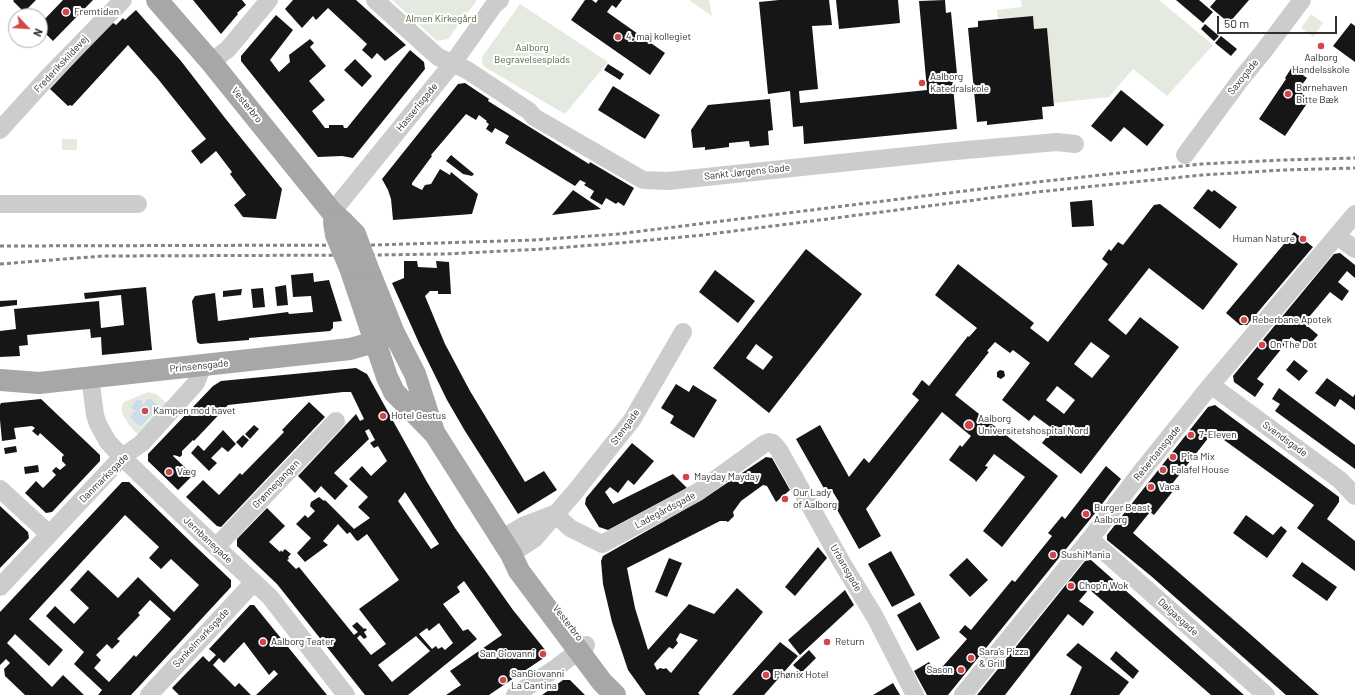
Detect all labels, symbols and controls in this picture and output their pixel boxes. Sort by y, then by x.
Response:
place label: Fremtiden [74,6,119,18]
marker: Fremtiden [61,7,71,17]
north arrow [8,8,48,48]
scale bar [1219,8,1339,34]
park label: Almen Kirkegård [405,13,477,25]
text: 50 m [1224,16,1249,30]
text: N [31,27,46,39]
place label: 4. maj kollegiet [626,31,691,43]
marker: 4. maj kollegiet [613,32,623,42]
street label: Frederikskildevej [31,33,91,95]
marker: Aalborg Handelsskole [1316,41,1326,51]
park label: Aalborg Begravelsesplads [494,42,570,66]
place label: Aalborg Handelsskole [1292,52,1350,76]
street label: Saxogade [1225,57,1261,97]
place label: Aalborg Katedralskole [930,71,989,94]
marker: Aalborg Katedralskole [917,78,927,88]
street label: Hasserisgade [394,80,440,134]
place label: Børnehaven Bitte Bæk [1296,82,1348,106]
street label: Vesterbro [229,85,265,125]
marker: Børnehaven Bitte Bæk [1283,89,1293,99]
street label: Sankt Jørgens Gade [703,162,791,182]
place label: Human Nature [1233,233,1295,245]
marker: Human Nature [1298,234,1308,244]
place label: Reberbane Apotek [1252,314,1332,326]
marker: Reberbane Apotek [1239,315,1249,325]
place label: On The Dot [1270,339,1317,351]
marker: On The Dot [1257,340,1267,350]
street label: Prinsensgade [169,357,229,375]
place label: Kampen mod havet [153,405,236,417]
marker: Kampen mod havet [140,406,150,416]
street label: Stengade [608,407,642,447]
place label: Hotel Gestus [391,410,446,422]
marker: Hotel Gestus [378,411,388,421]
place label: Aalborg Universitetshospital Nord [978,413,1088,436]
marker: Aalborg Universitetshospital Nord [963,419,975,431]
street label: Svendsgade [1260,419,1310,459]
street label: Reberbansgade [1131,423,1183,483]
place label: 7-Eleven [1199,429,1237,441]
marker: 7-Eleven [1186,430,1196,440]
street label: Danmarksgade [77,451,131,505]
place label: Pita Mix [1181,451,1215,463]
marker: Pita Mix [1168,452,1178,462]
street label: Grønnegangen [250,457,302,511]
place label: Falafel House [1171,464,1229,476]
marker: Falafel House [1158,465,1168,475]
place label: Væg [177,466,196,478]
marker: Væg [164,467,174,477]
place label: Mayday Mayday [694,471,760,483]
marker: Mayday Mayday [681,472,691,482]
place label: Vaca [1159,481,1180,493]
marker: Vaca [1146,482,1156,492]
place label: Our Lady of Aalborg [793,487,837,510]
street label: Ladegårdsgade [633,489,697,531]
marker: Our Lady of Aalborg [780,494,790,504]
place label: Burger Beast Aalborg [1094,502,1150,526]
marker: Burger Beast Aalborg [1081,509,1091,519]
street label: Jernbanegade [181,514,235,566]
street label: Urbansgade [828,542,864,594]
place label: SushiMania [1061,549,1110,561]
marker: SushiMania [1048,550,1058,560]
place label: Chop'n Wok [1079,580,1128,592]
marker: Chop'n Wok [1066,581,1076,591]
street label: Dalgasgade [1155,596,1201,638]
street label: Vesterbro [550,603,586,643]
street label: Sankelmarksgade [170,606,232,670]
place label: Aalborg Teater [271,636,334,648]
place label: Return [835,636,864,648]
marker: Aalborg Teater [258,637,268,647]
marker: Return [822,637,832,647]
place label: Sara's Pizza & Grill [979,646,1029,670]
place label: San Giovanni [480,648,535,660]
marker: San Giovanni [538,649,548,659]
marker: Sara's Pizza & Grill [966,653,976,663]
place label: Sason [926,664,953,676]
marker: Sason [956,665,966,675]
place label: SanGiovanni La Cantina [511,668,564,692]
place label: Phønix Hotel [774,669,828,681]
marker: Phønix Hotel [761,670,771,680]
marker: SanGiovanni La Cantina [498,675,508,685]

